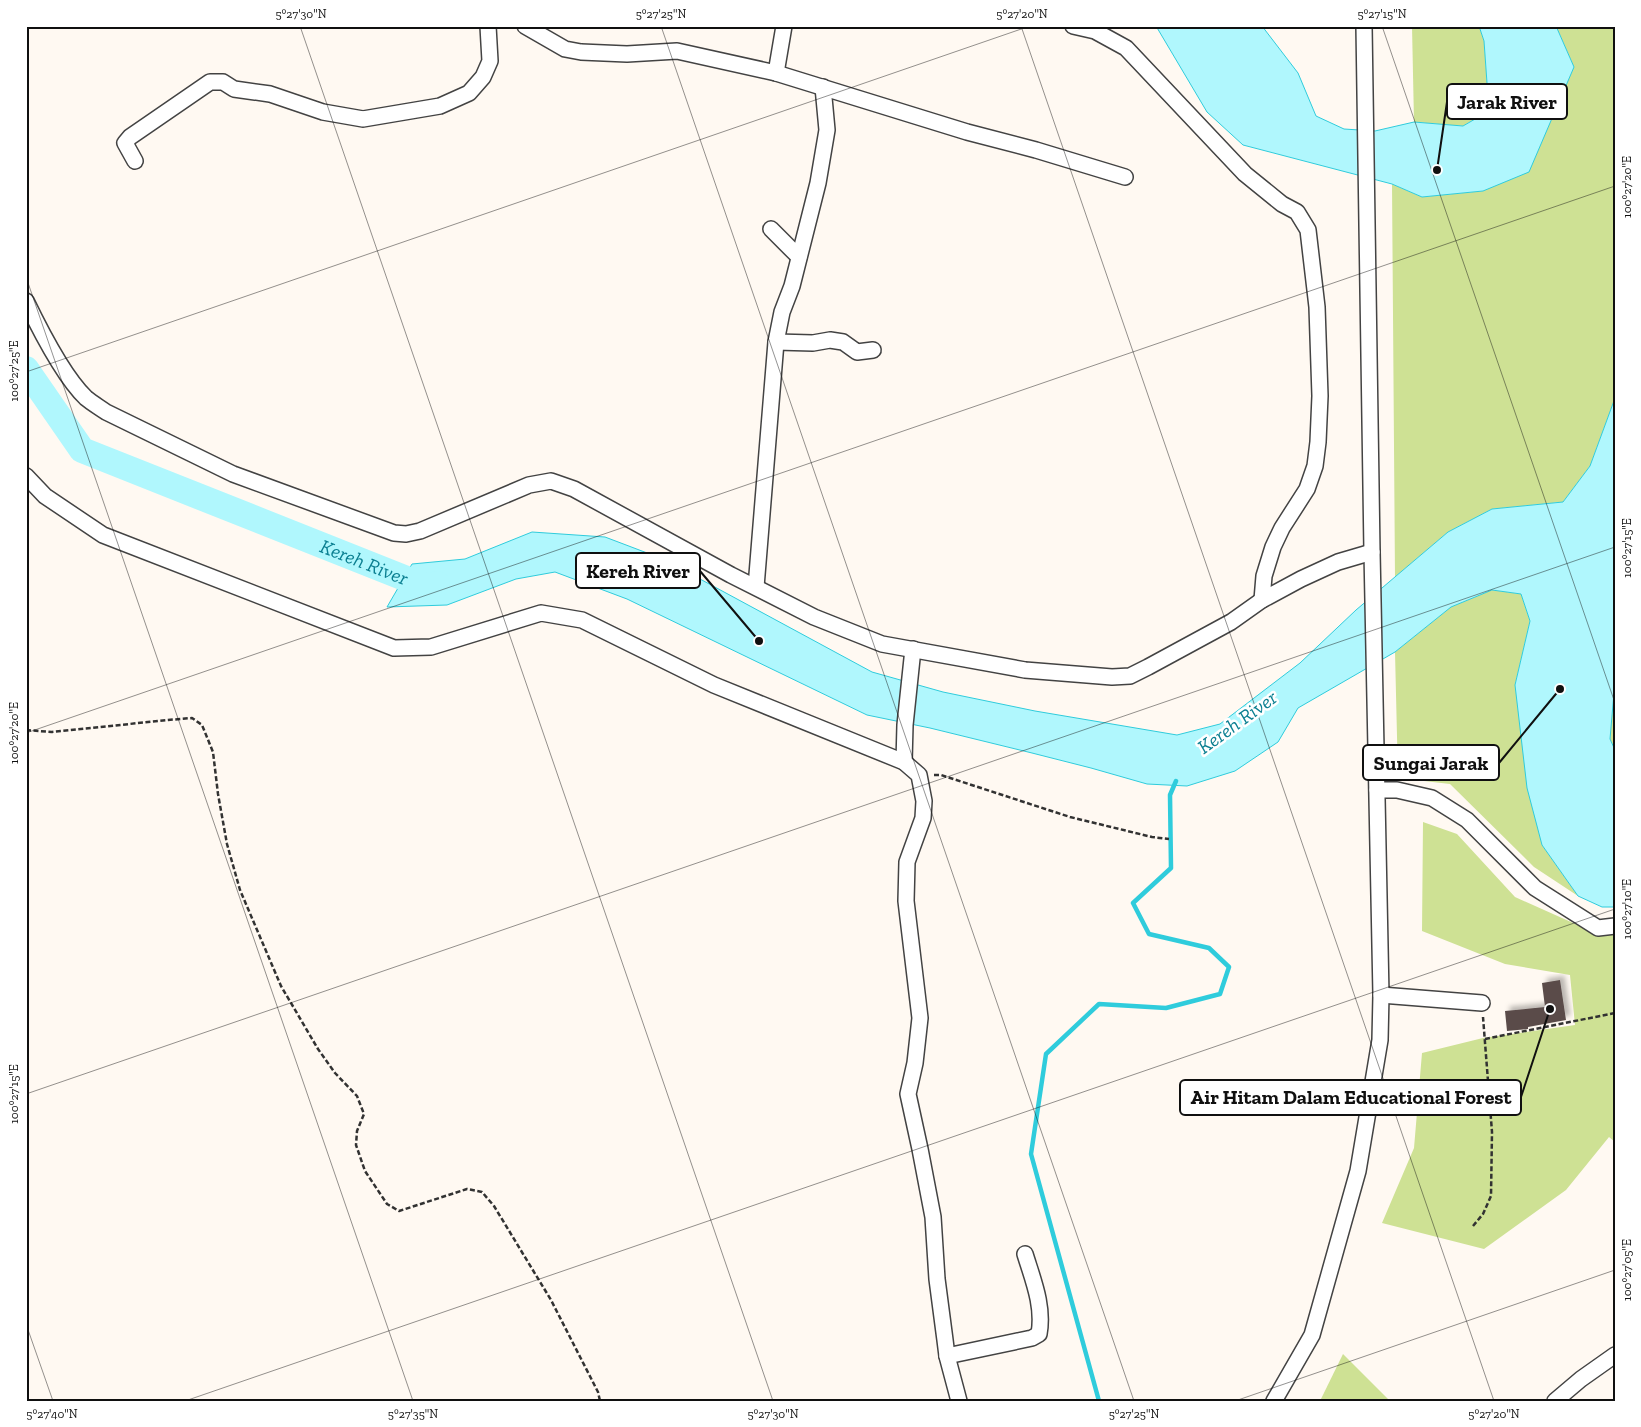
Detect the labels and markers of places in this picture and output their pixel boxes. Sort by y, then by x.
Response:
callout: Jarak River [1447,84,1567,119]
callout: Kereh River [576,553,700,588]
callout: Sungai Jarak [1363,745,1499,780]
callout: Air Hitam Dalam Educational Forest [1180,1080,1521,1115]

